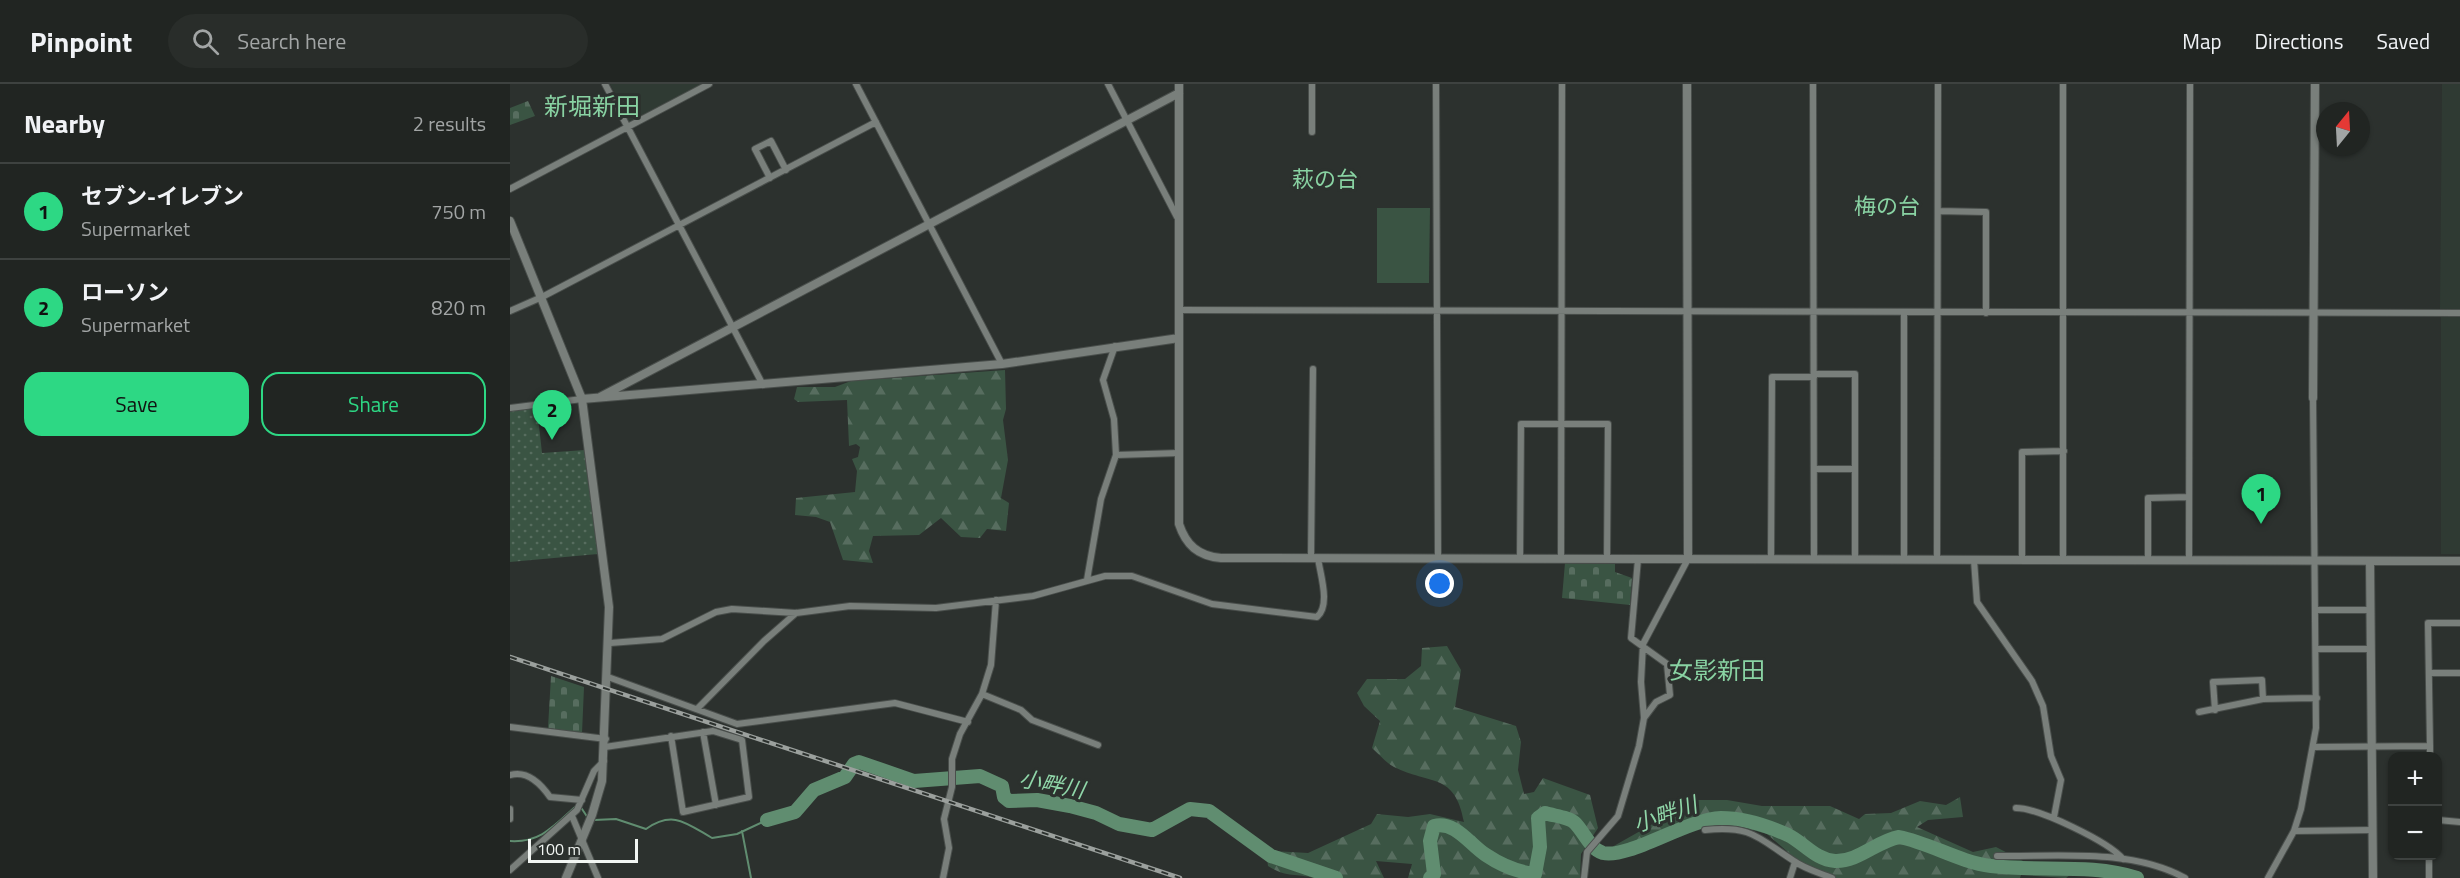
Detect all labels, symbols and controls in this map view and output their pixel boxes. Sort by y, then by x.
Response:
search box [168,14,588,68]
text: Pinpoint [30,20,132,63]
text: Search here [237,24,346,58]
icon: search [189,25,222,58]
text: Map [2182,25,2222,57]
text: Directions [2255,25,2344,57]
text: Saved [2377,25,2430,57]
district label: 新堀新田 [544,88,640,124]
north arrow [2316,102,2370,156]
text: Nearby [24,104,105,143]
text: 2 results [413,108,486,139]
district label: 萩の台 [1292,162,1358,196]
text: セブン-イレブン [81,179,244,213]
district label: 梅の台 [1854,189,1920,223]
text: 1 [38,196,49,227]
text: 750 m [431,196,486,227]
text: Supermarket [81,213,190,244]
text: ローソン [81,275,169,309]
text: 2 [38,292,49,323]
text: 820 m [431,292,486,323]
text: Supermarket [81,309,190,340]
button: Save [24,372,249,436]
button: Share [261,372,486,436]
pin: 2 [532,390,572,440]
pin: 1 [2242,474,2280,524]
your location [1425,569,1454,598]
district label: 女影新田 [1669,652,1765,688]
map controls [2388,752,2442,860]
button: + [2388,752,2442,806]
water label: 小畔川 [1016,761,1090,807]
water label: 小畔川 [1628,787,1704,841]
button: − [2388,806,2442,860]
scale bar [528,836,638,864]
text: 100 m [537,837,581,861]

